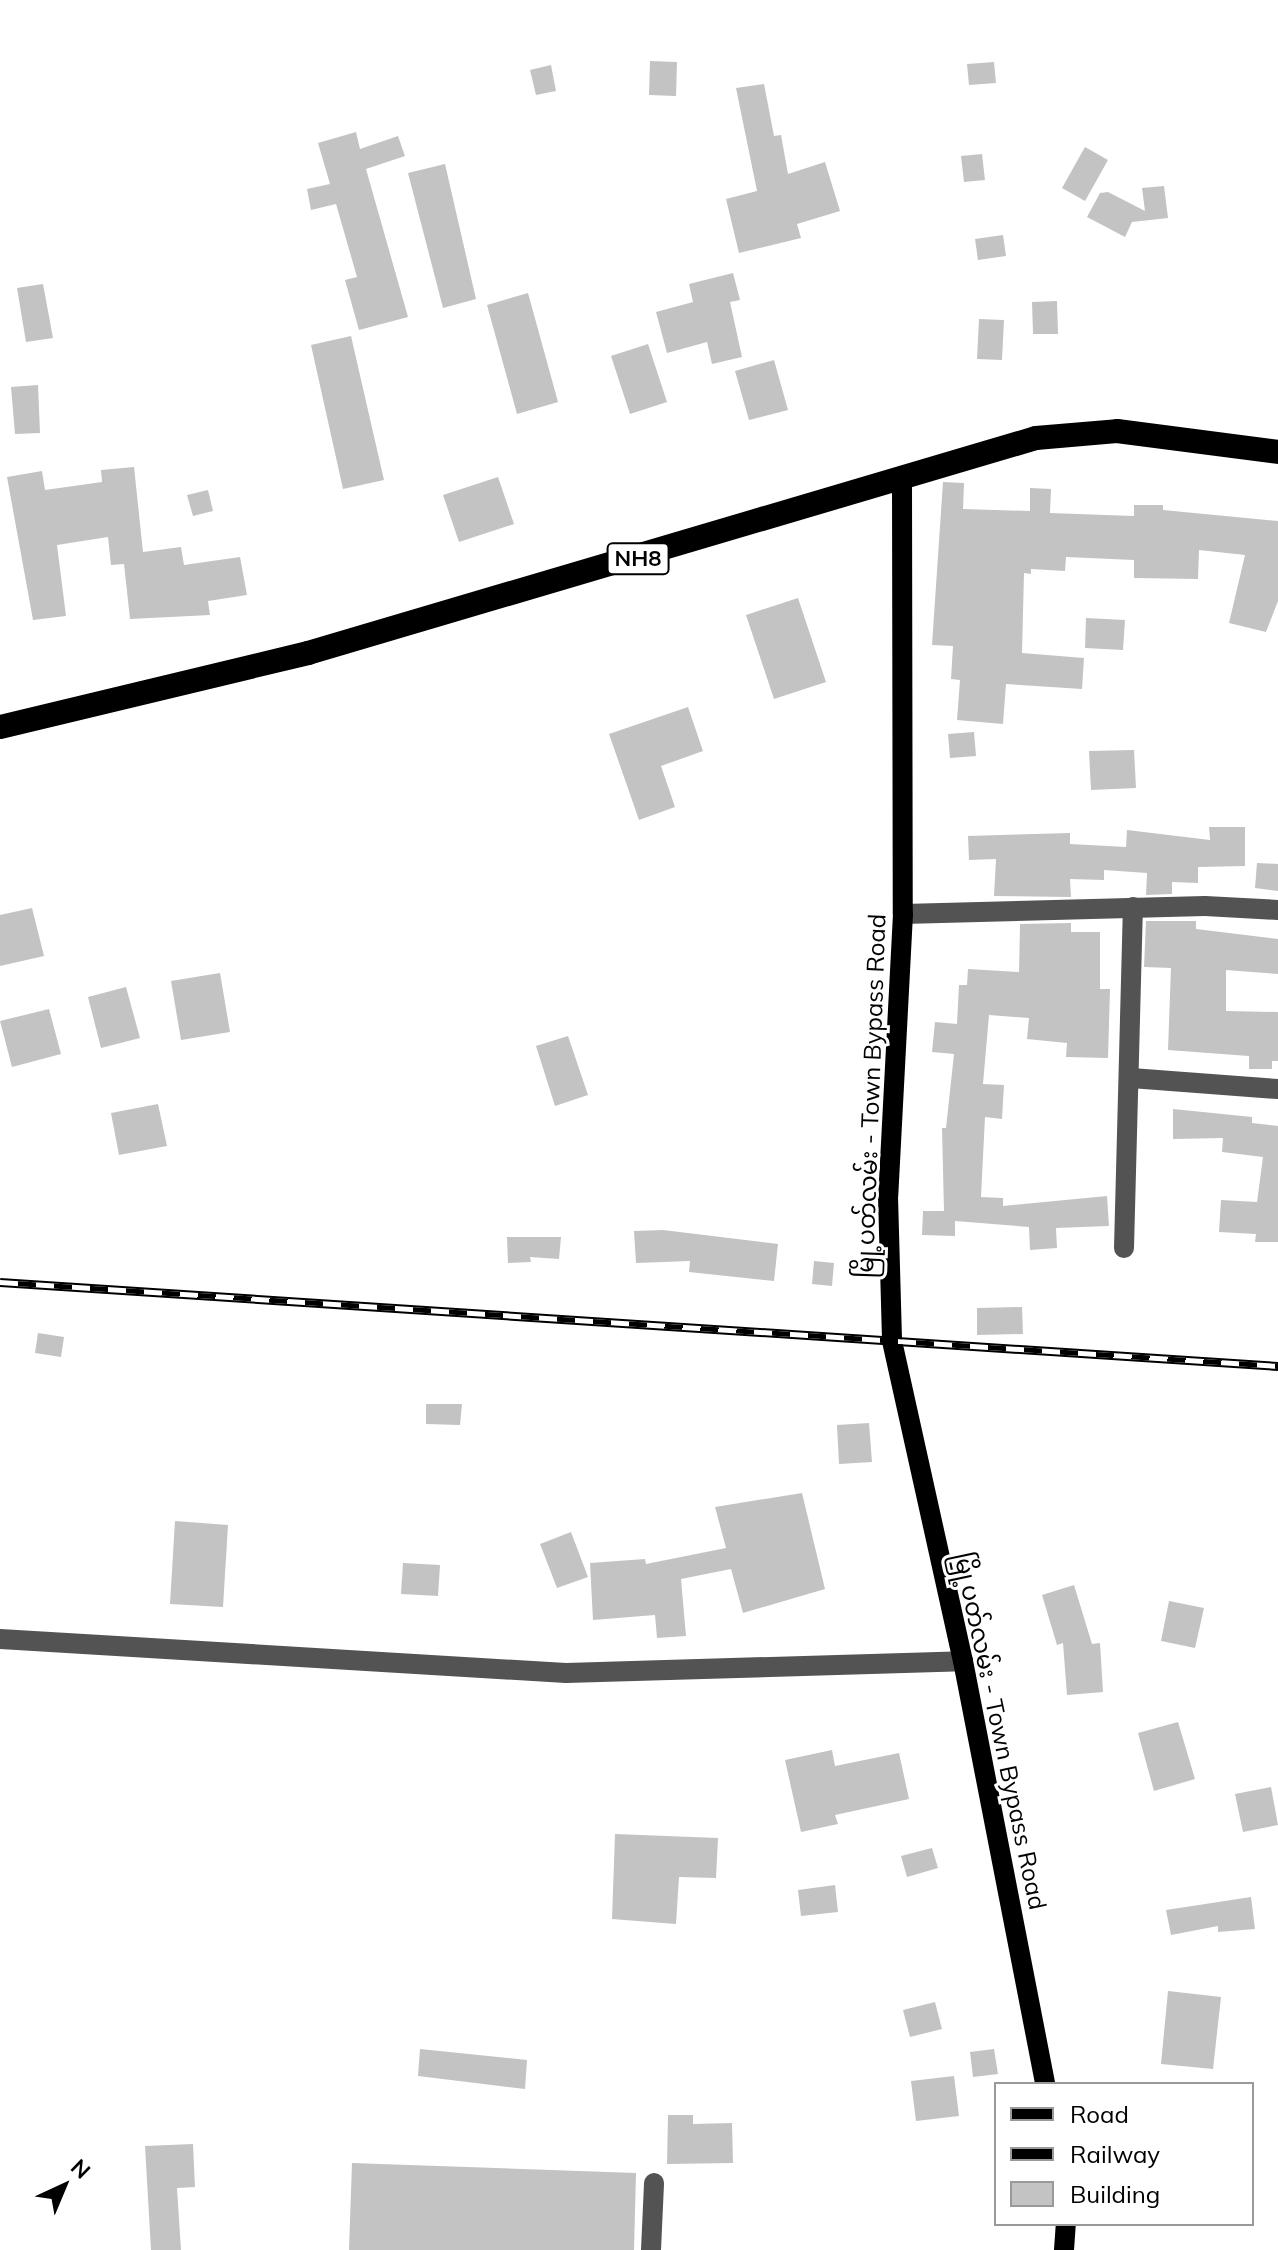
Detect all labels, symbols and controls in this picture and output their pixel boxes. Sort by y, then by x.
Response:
road number: NH8 [606,541,670,577]
street label: မြို့ပတ်လမ်း - Town Bypass Road [850,913,892,1279]
street label: မြို့ပတ်လမ်း - Town Bypass Road [948,1550,1052,1912]
legend [994,2082,1254,2226]
text: Road [1070,2099,1129,2129]
text: Railway [1070,2139,1160,2169]
north arrow [24,2146,104,2226]
text: N [65,2153,96,2185]
text: Building [1070,2179,1160,2209]

